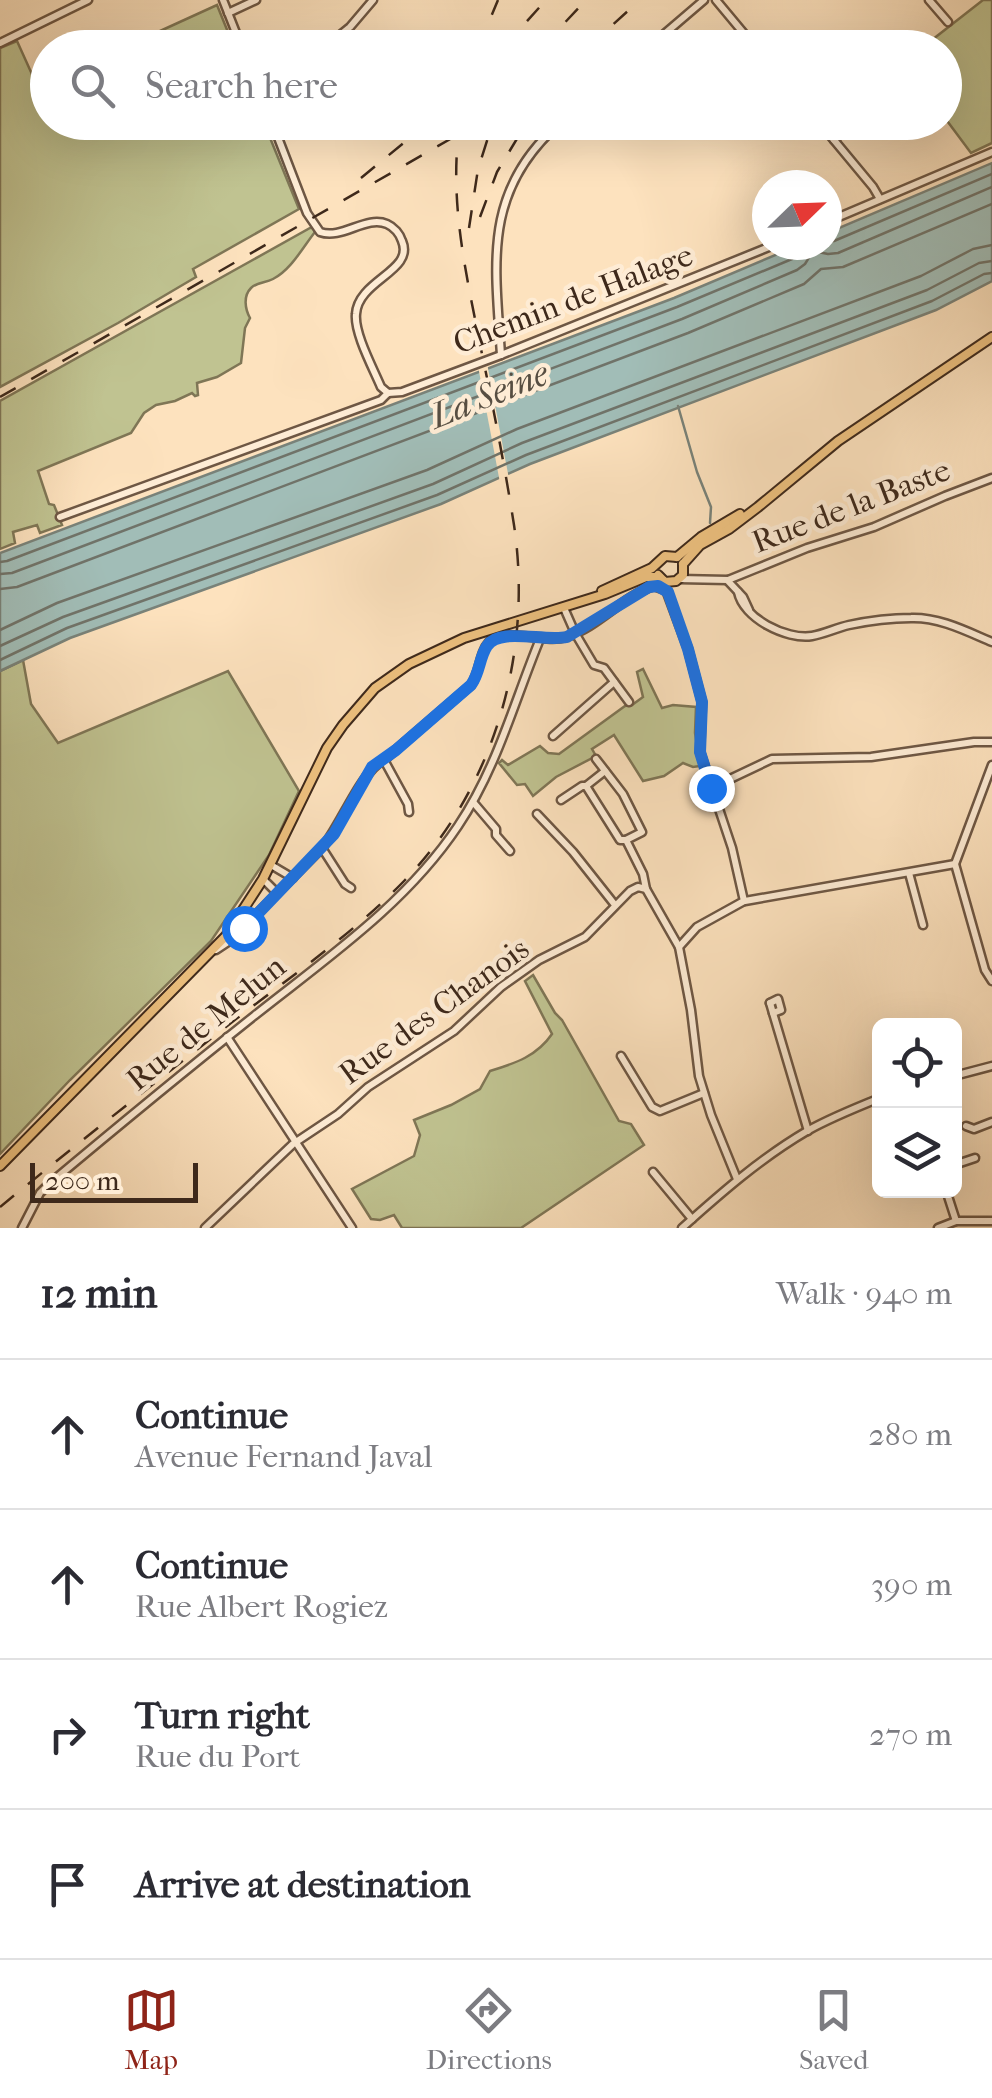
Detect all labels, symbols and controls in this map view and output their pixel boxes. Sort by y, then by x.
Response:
search box [30,30,962,140]
icon: search [65,58,120,113]
text: Search here [145,63,338,108]
north arrow [752,170,842,260]
street label: Chemin de Halage [448,236,698,362]
water label: La Seine [421,353,555,438]
street label: Rue de la Baste [747,451,955,561]
route end [689,766,735,812]
route start [222,906,268,952]
street label: Rue des Chanois [332,930,536,1092]
street label: Rue de Melun [119,948,293,1098]
map controls [872,1018,962,1198]
button: locate [872,1018,962,1108]
button: layers [872,1108,962,1198]
scale bar [30,1158,198,1202]
text: 200 m [45,1164,120,1197]
text: 12 min [40,1269,157,1318]
text: Walk · 940 m [776,1275,952,1312]
text: Continue [135,1393,288,1438]
icon: ahead [40,1407,95,1462]
text: 280 m [868,1416,952,1453]
text: Avenue Fernand Javal [135,1438,433,1475]
text: Continue [135,1543,288,1588]
icon: ahead [40,1557,95,1612]
text: 390 m [871,1566,952,1603]
text: Rue Albert Rogiez [135,1588,388,1625]
text: Turn right [135,1693,310,1738]
icon: right [40,1707,95,1762]
text: 270 m [869,1716,952,1753]
text: Rue du Port [135,1738,300,1775]
icon: arrive [40,1857,95,1912]
text: Arrive at destination [135,1862,471,1907]
tab: Map [124,1983,179,2076]
tab: Directions [426,1983,552,2076]
tab: Saved [799,1983,868,2076]

